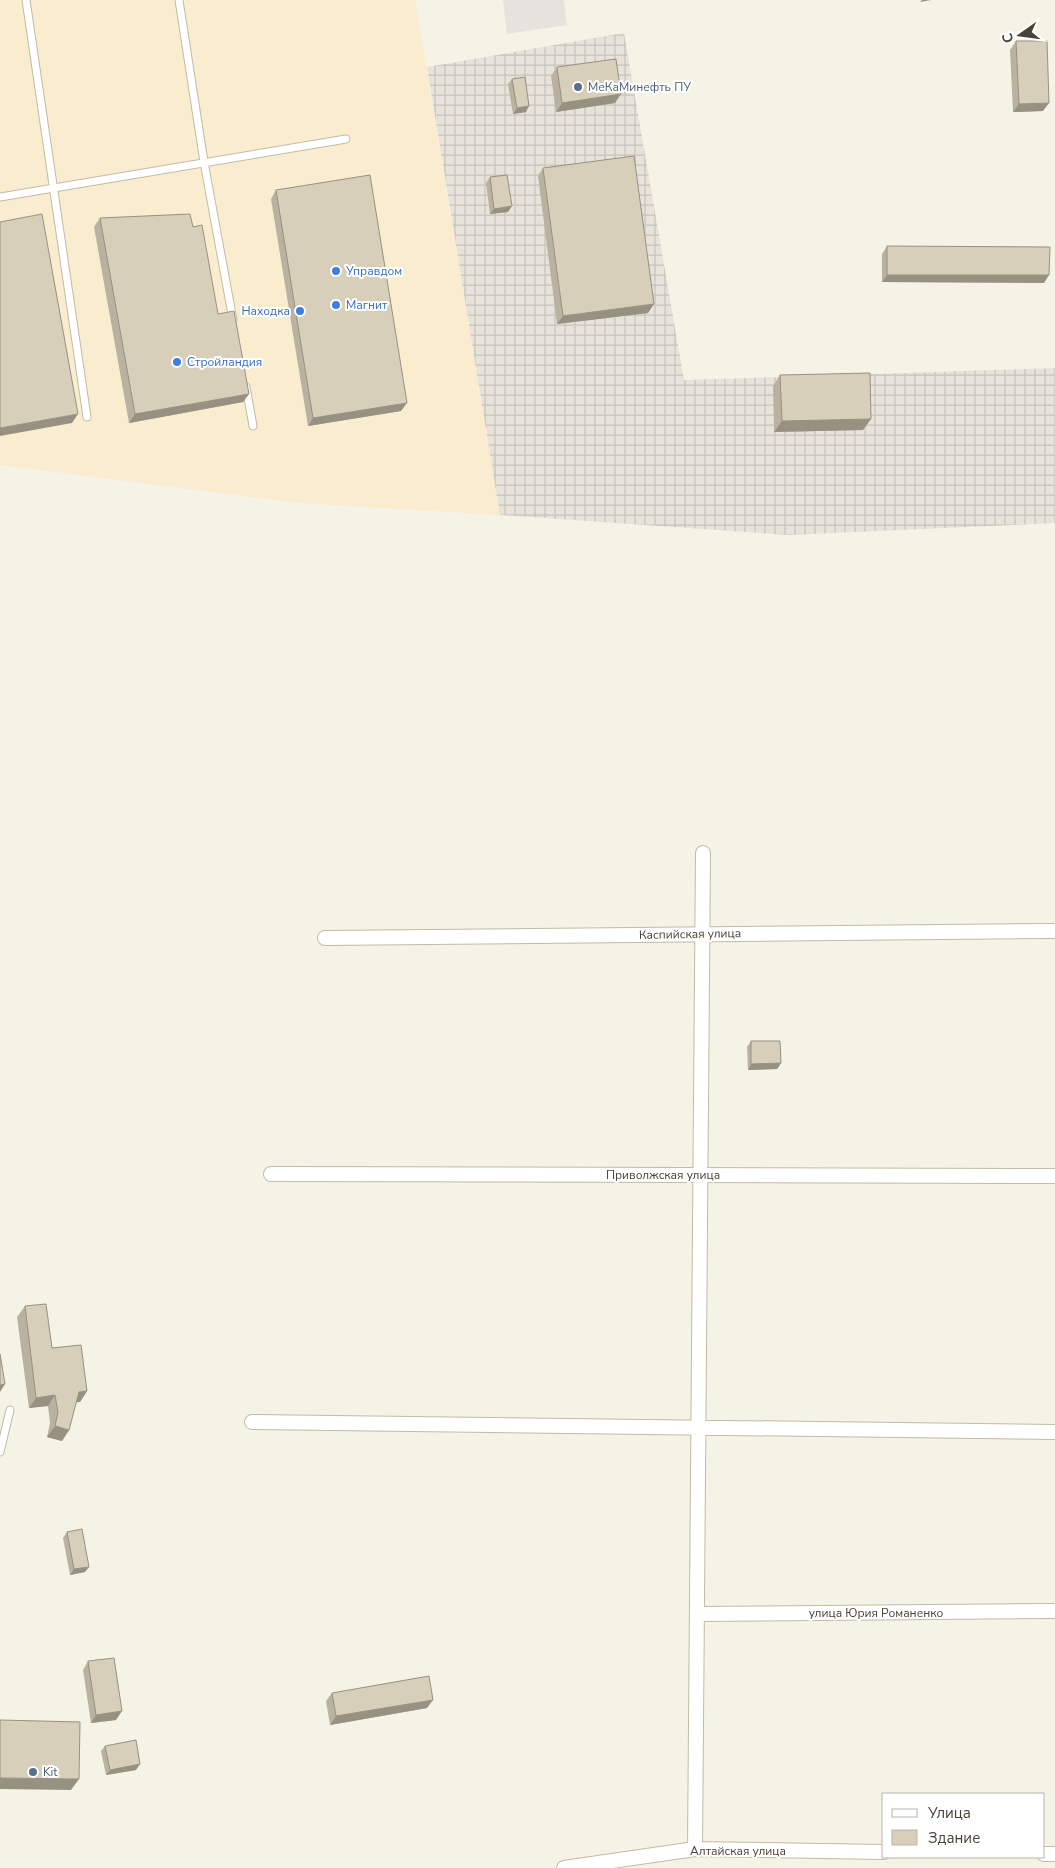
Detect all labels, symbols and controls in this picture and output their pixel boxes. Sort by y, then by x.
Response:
north arrow [995,10,1045,60]
text: С [997,31,1018,45]
place label: МеКаМинефть ПУ [588,79,691,95]
marker: МеКаМинефть ПУ [572,81,584,93]
place label: Управдом [345,263,402,279]
marker: Управдом [330,265,342,277]
place label: Магнит [346,297,388,313]
marker: Магнит [330,299,342,311]
place label: Находка [241,303,290,319]
marker: Находка [294,305,306,317]
place label: Стройландия [187,354,262,370]
marker: Стройландия [171,356,183,368]
street label: Каспийская улица [639,925,741,943]
street label: Приволжская улица [606,1167,720,1183]
street label: улица Юрия Романенко [809,1605,944,1621]
place label: Kit [43,1764,58,1780]
marker: Kit [27,1766,39,1778]
legend [882,1793,1045,1858]
text: Улица [927,1803,971,1823]
text: Здание [928,1828,980,1848]
street label: Алтайская улица [690,1843,786,1859]

